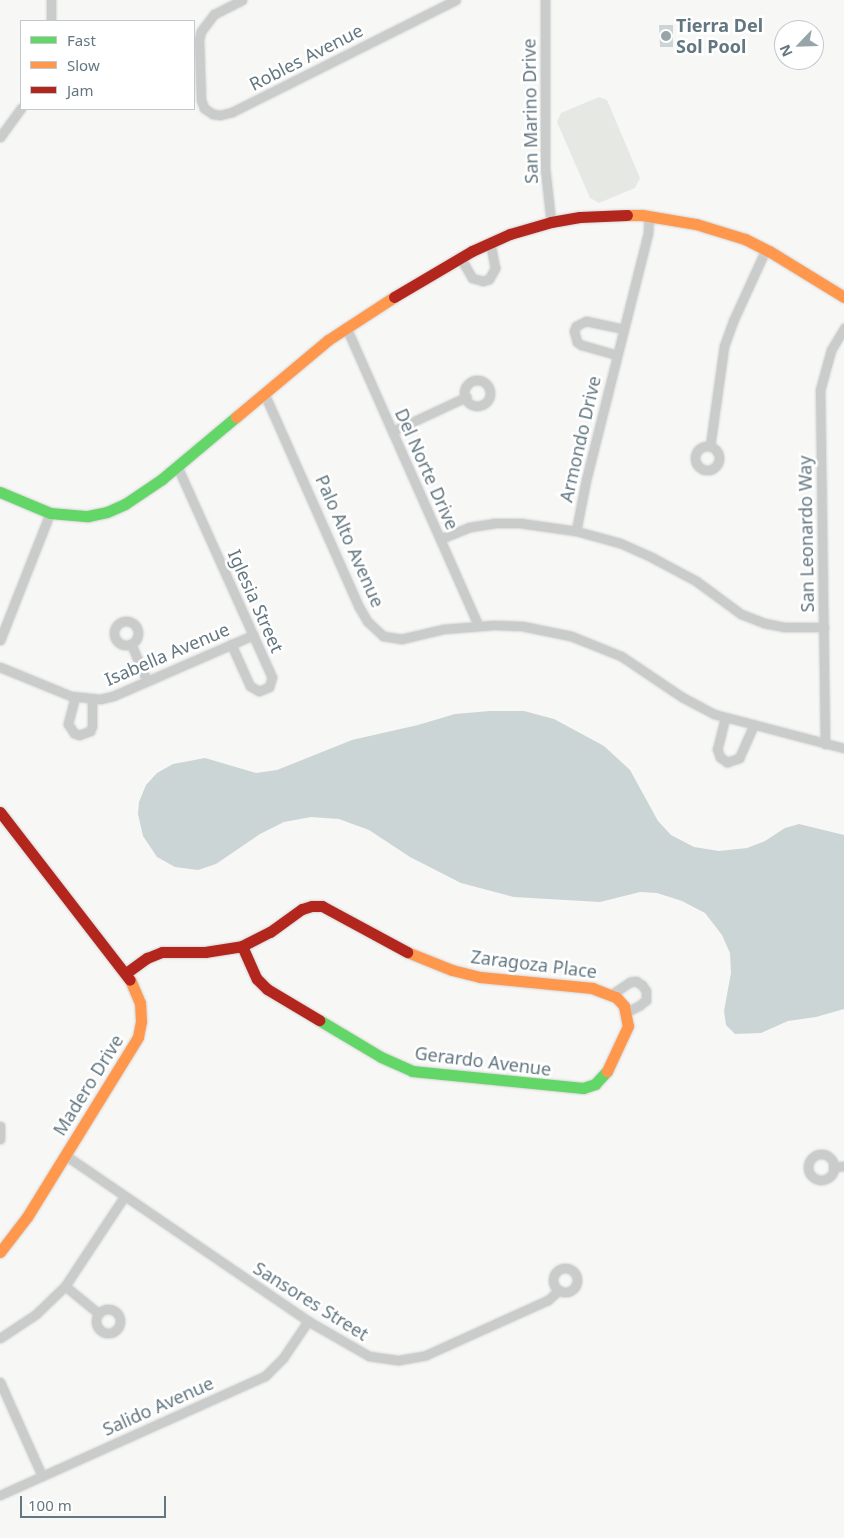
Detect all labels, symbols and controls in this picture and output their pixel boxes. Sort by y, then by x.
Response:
place label: Tierra Del Sol Pool [676,15,763,58]
street label: Robles Avenue [246,19,366,95]
legend [20,20,195,110]
north arrow [774,20,824,70]
text: Fast [67,30,96,50]
marker: Tierra Del Sol Pool [660,30,672,42]
street label: San Marino Drive [518,38,542,184]
text: N [775,42,797,60]
text: Slow [67,55,100,75]
text: Jam [67,80,94,100]
street label: Armondo Drive [555,374,605,504]
street label: Del Norte Drive [391,405,463,533]
street label: San Leonardo Way [794,455,818,613]
street label: Palo Alto Avenue [311,471,389,611]
street label: Iglesia Street [224,546,288,656]
street label: Isabella Avenue [101,618,233,690]
street label: Zaragoza Place [470,946,598,982]
street label: Madero Drive [48,1031,128,1139]
street label: Gerardo Avenue [414,1042,552,1080]
street label: Sansores Street [250,1257,372,1345]
street label: Salido Avenue [99,1372,217,1440]
scale bar [22,1486,169,1518]
text: 100 m [28,1495,72,1515]

